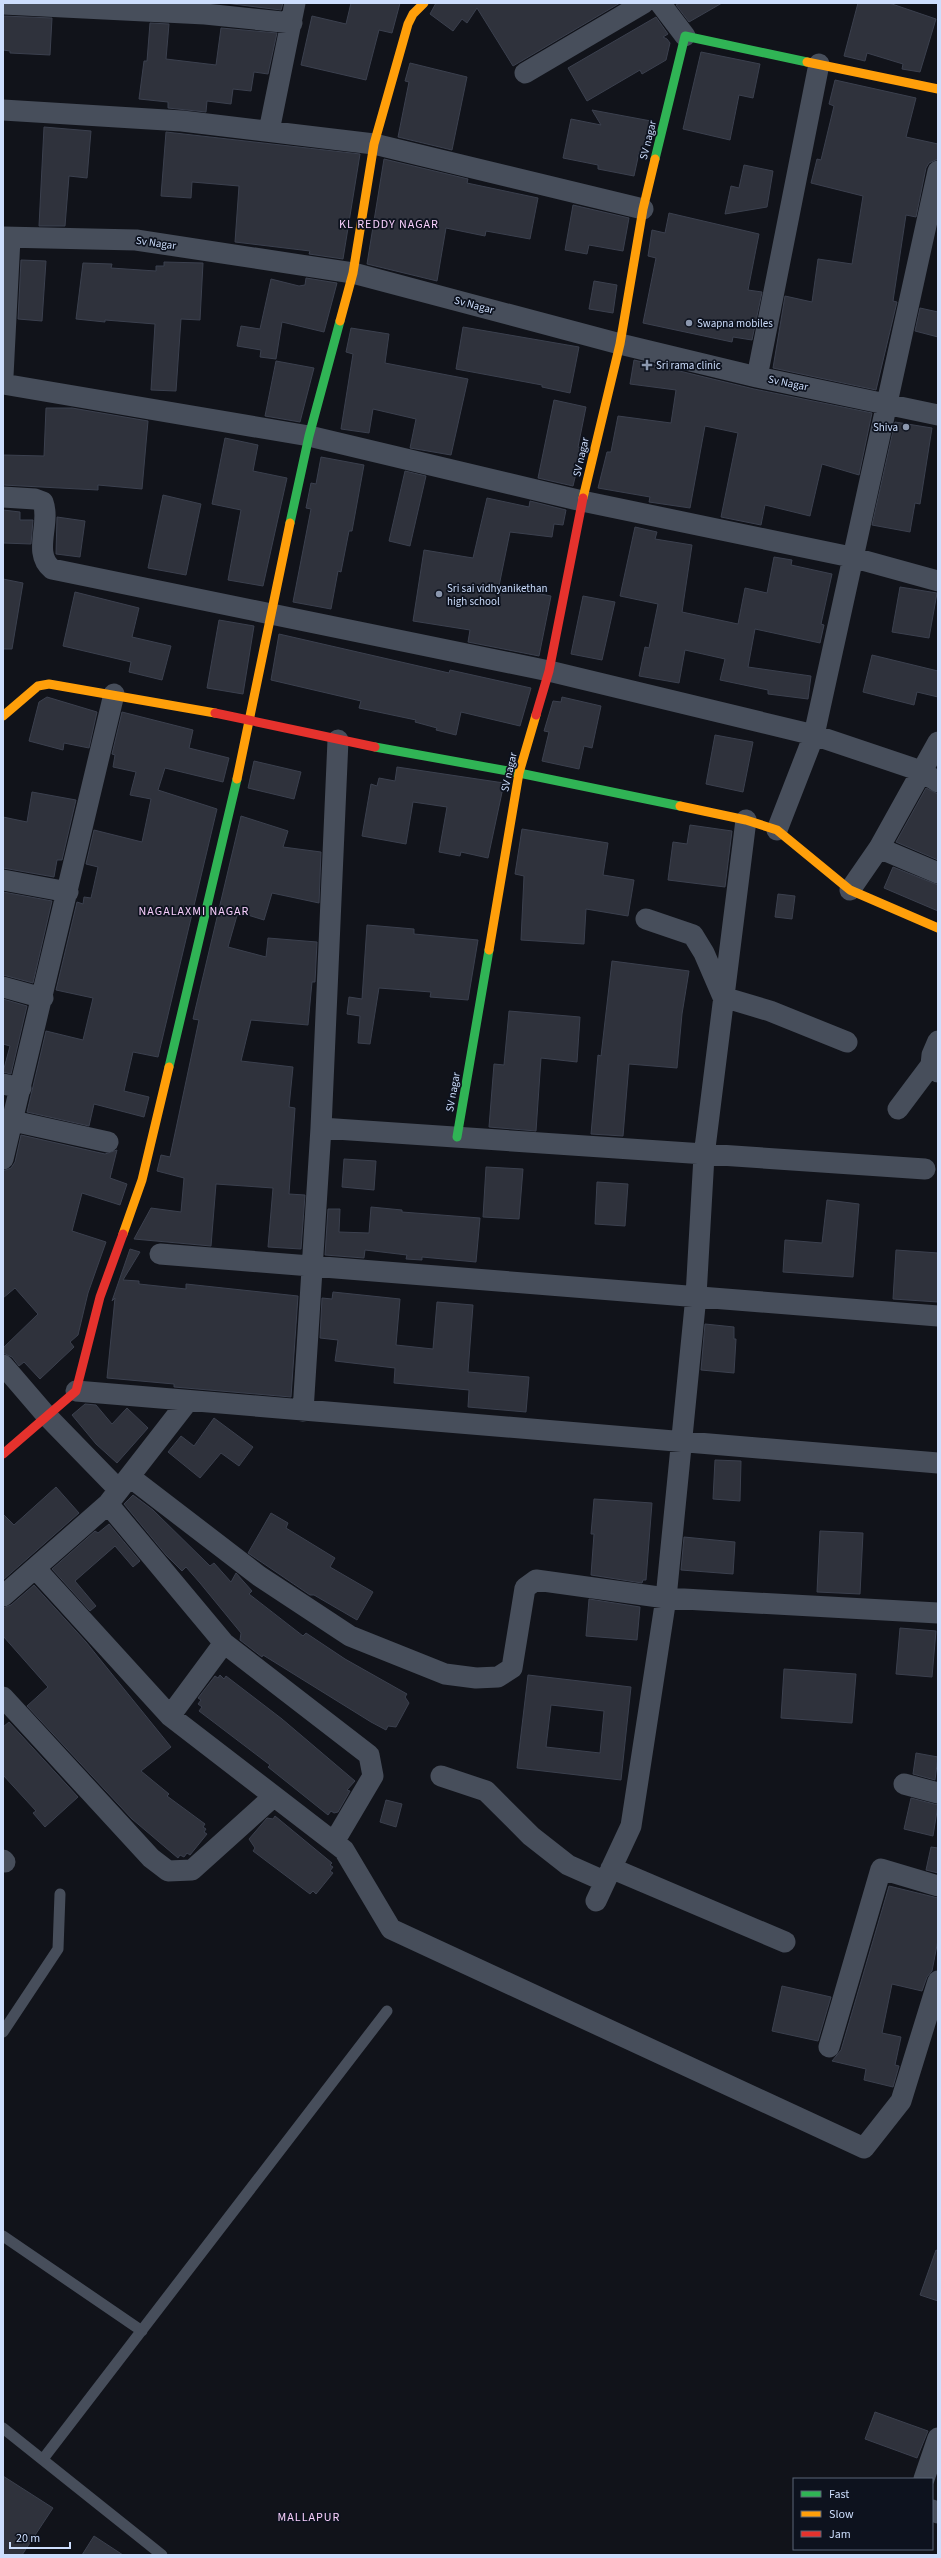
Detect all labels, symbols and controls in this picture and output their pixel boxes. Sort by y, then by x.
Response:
street label: SV nagar [636,119,660,161]
district label: KL REDDY NAGAR [339,216,439,233]
street label: Sv Nagar [135,233,177,253]
street label: Sv Nagar [452,293,496,318]
place label: Swapna mobiles [697,316,773,331]
marker: Swapna mobiles [684,318,694,328]
place label: Sri rama clinic [656,358,721,373]
marker: Sri rama clinic [641,359,653,371]
street label: Sv Nagar [767,371,810,395]
place label: Shiva [873,420,898,435]
marker: Shiva [901,422,911,432]
street label: SV nagar [569,436,593,478]
place label: Sri sai vidhyanikethan high school [447,581,548,609]
marker: Sri sai vidhyanikethan high school [434,589,444,599]
street label: SV nagar [497,751,521,793]
district label: NAGALAXMI NAGAR [139,903,249,920]
street label: SV nagar [442,1071,464,1113]
legend [793,2478,933,2550]
text: Fast [829,2486,849,2503]
text: Slow [829,2506,854,2523]
district label: MALLAPUR [278,2509,340,2526]
scale bar [10,2524,70,2550]
text: Jam [829,2526,851,2543]
text: 20 m [16,2530,40,2547]

